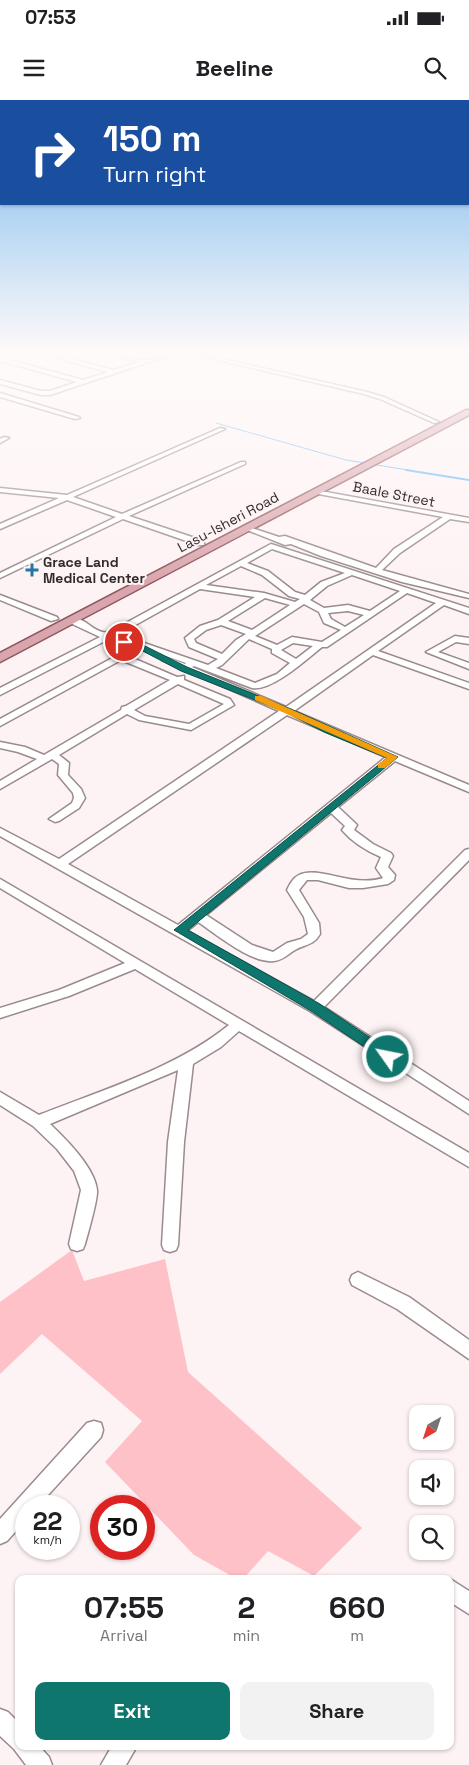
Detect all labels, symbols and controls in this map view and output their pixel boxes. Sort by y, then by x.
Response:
text: 07:53 [25,5,76,30]
icon: menu [20,54,48,82]
text: Beeline [196,54,273,82]
icon: search [421,54,449,82]
text: 150 m [103,117,201,161]
icon: right [20,120,85,185]
text: Turn right [103,160,206,188]
street label: Baale Street [351,477,437,511]
street label: Lasu-Isheri Road [174,488,282,556]
place label: Grace Land Medical Center [43,553,145,587]
marker: Grace Land Medical Center [25,563,39,577]
pin [103,621,145,663]
icon: arrive [110,628,138,656]
position arrow [361,1030,413,1082]
north arrow [409,1405,454,1450]
map controls [409,1405,454,1560]
button: sound [409,1460,454,1505]
speed limit sign: 30 [90,1495,155,1560]
text: 22 [33,1505,62,1537]
button: search [409,1515,454,1560]
text: km/h [33,1532,62,1548]
text: 07:55 [84,1588,164,1627]
text: 2 [238,1588,255,1627]
text: 660 [329,1588,385,1627]
text: Arrival [100,1625,148,1646]
text: min [233,1625,260,1646]
text: m [350,1625,364,1646]
button: Exit [35,1682,230,1740]
button: Share [240,1682,434,1740]

